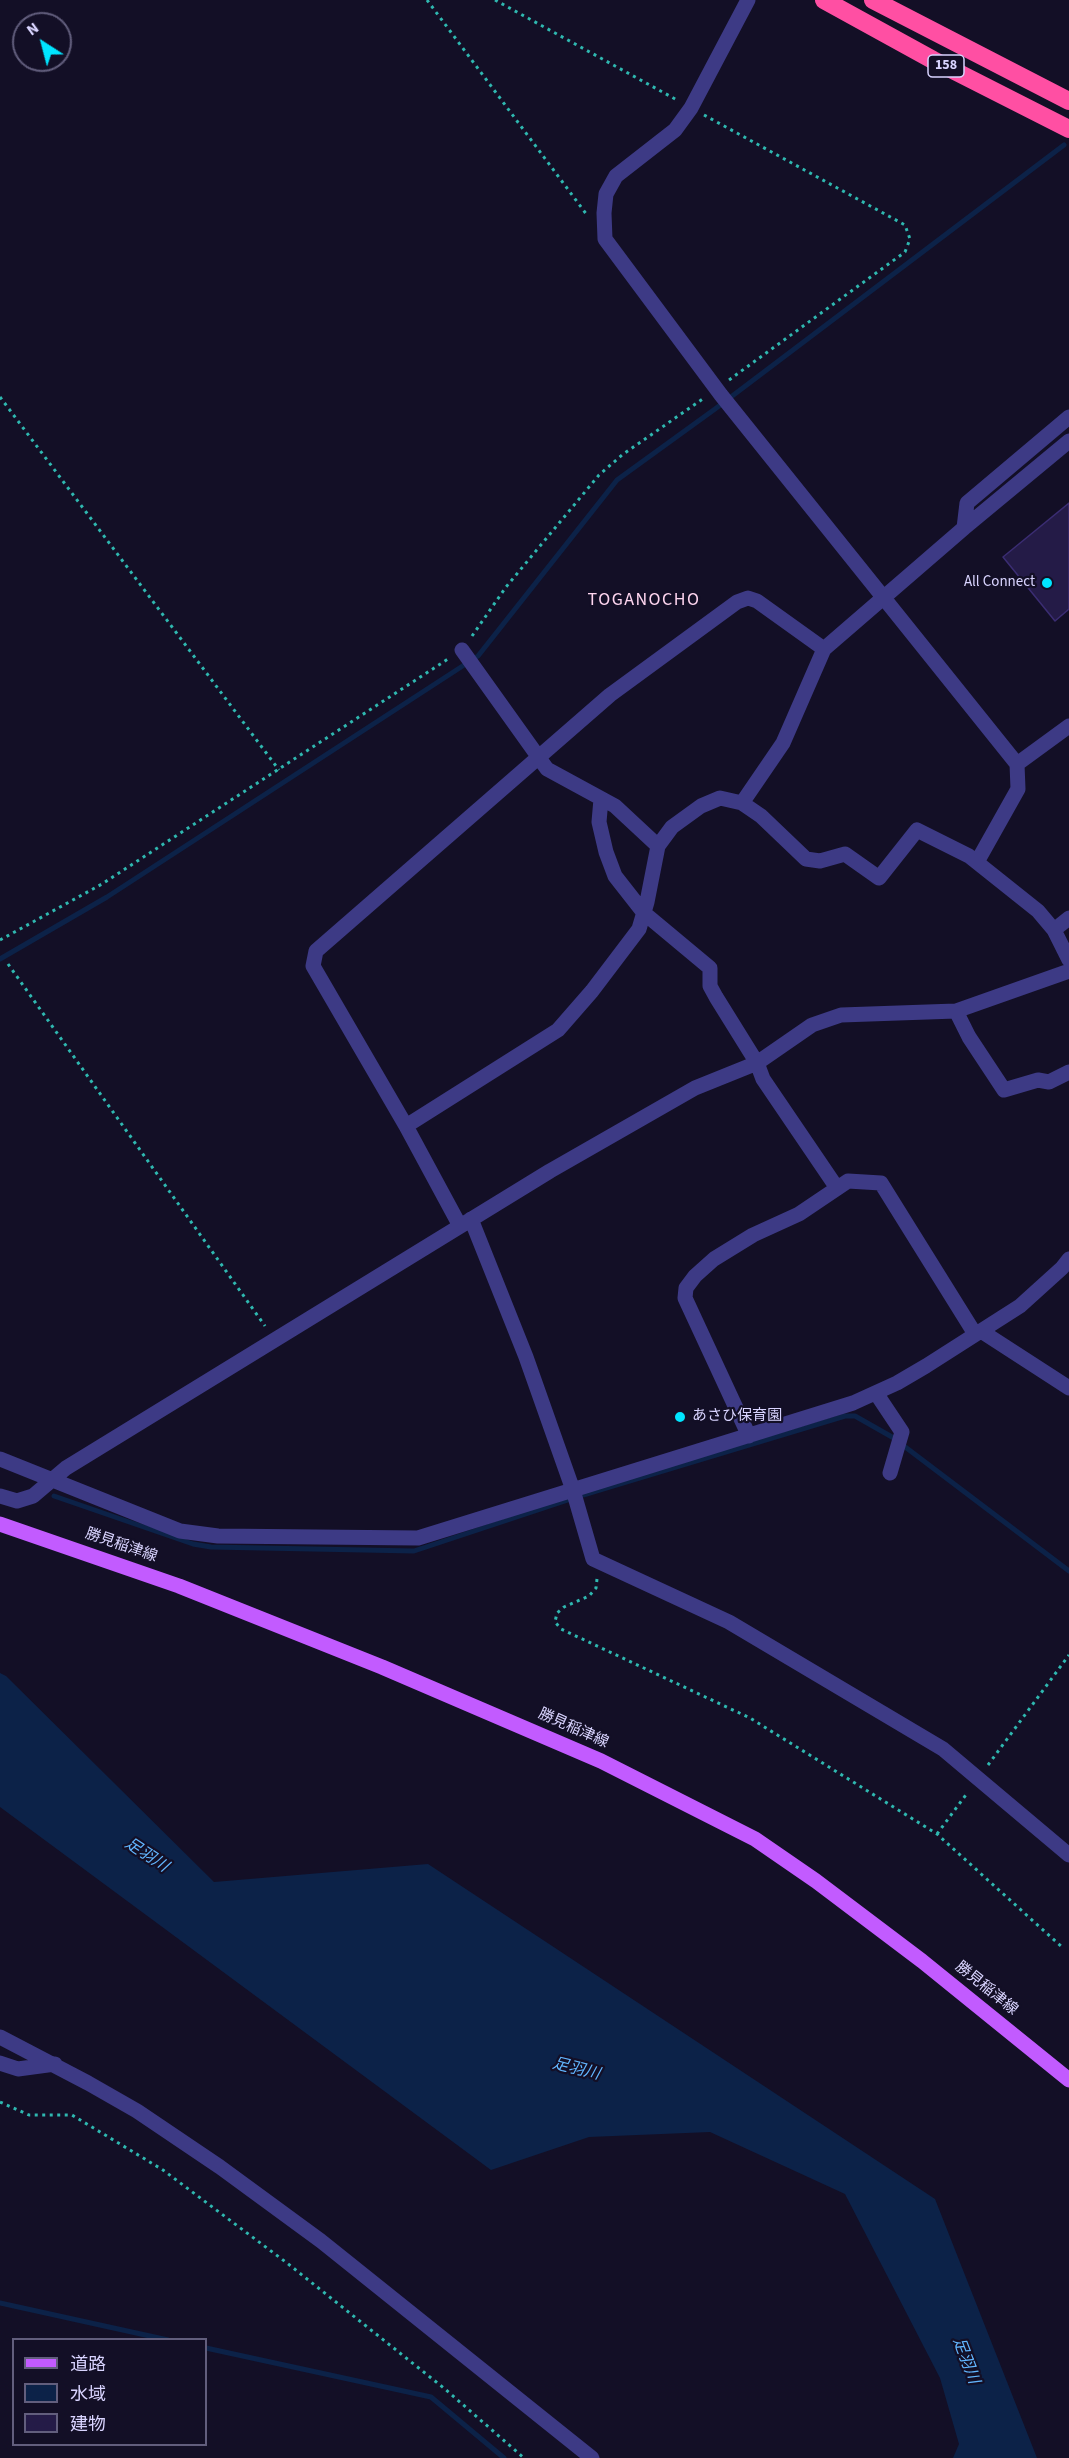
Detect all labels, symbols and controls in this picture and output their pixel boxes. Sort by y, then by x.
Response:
north arrow [12,12,72,72]
text: N [22,17,43,41]
road number: 158 [928,55,964,77]
place label: All Connect [964,574,1035,592]
marker: All Connect [1040,576,1054,590]
district label: TOGANOCHO [587,590,701,612]
place label: あさひ保育園 [692,1408,782,1426]
marker: あさひ保育園 [673,1410,687,1424]
street label: 勝見稲津線 [83,1525,159,1567]
street label: 勝見稲津線 [535,1706,611,1752]
water label: 足羽川 [121,1835,171,1877]
street label: 勝見稲津線 [951,1958,1021,2020]
water label: 足羽川 [550,2055,602,2085]
water label: 足羽川 [947,2335,983,2387]
legend [12,2338,207,2446]
text: 道路 [70,2352,106,2377]
text: 水域 [70,2382,106,2407]
text: 建物 [70,2412,106,2437]

